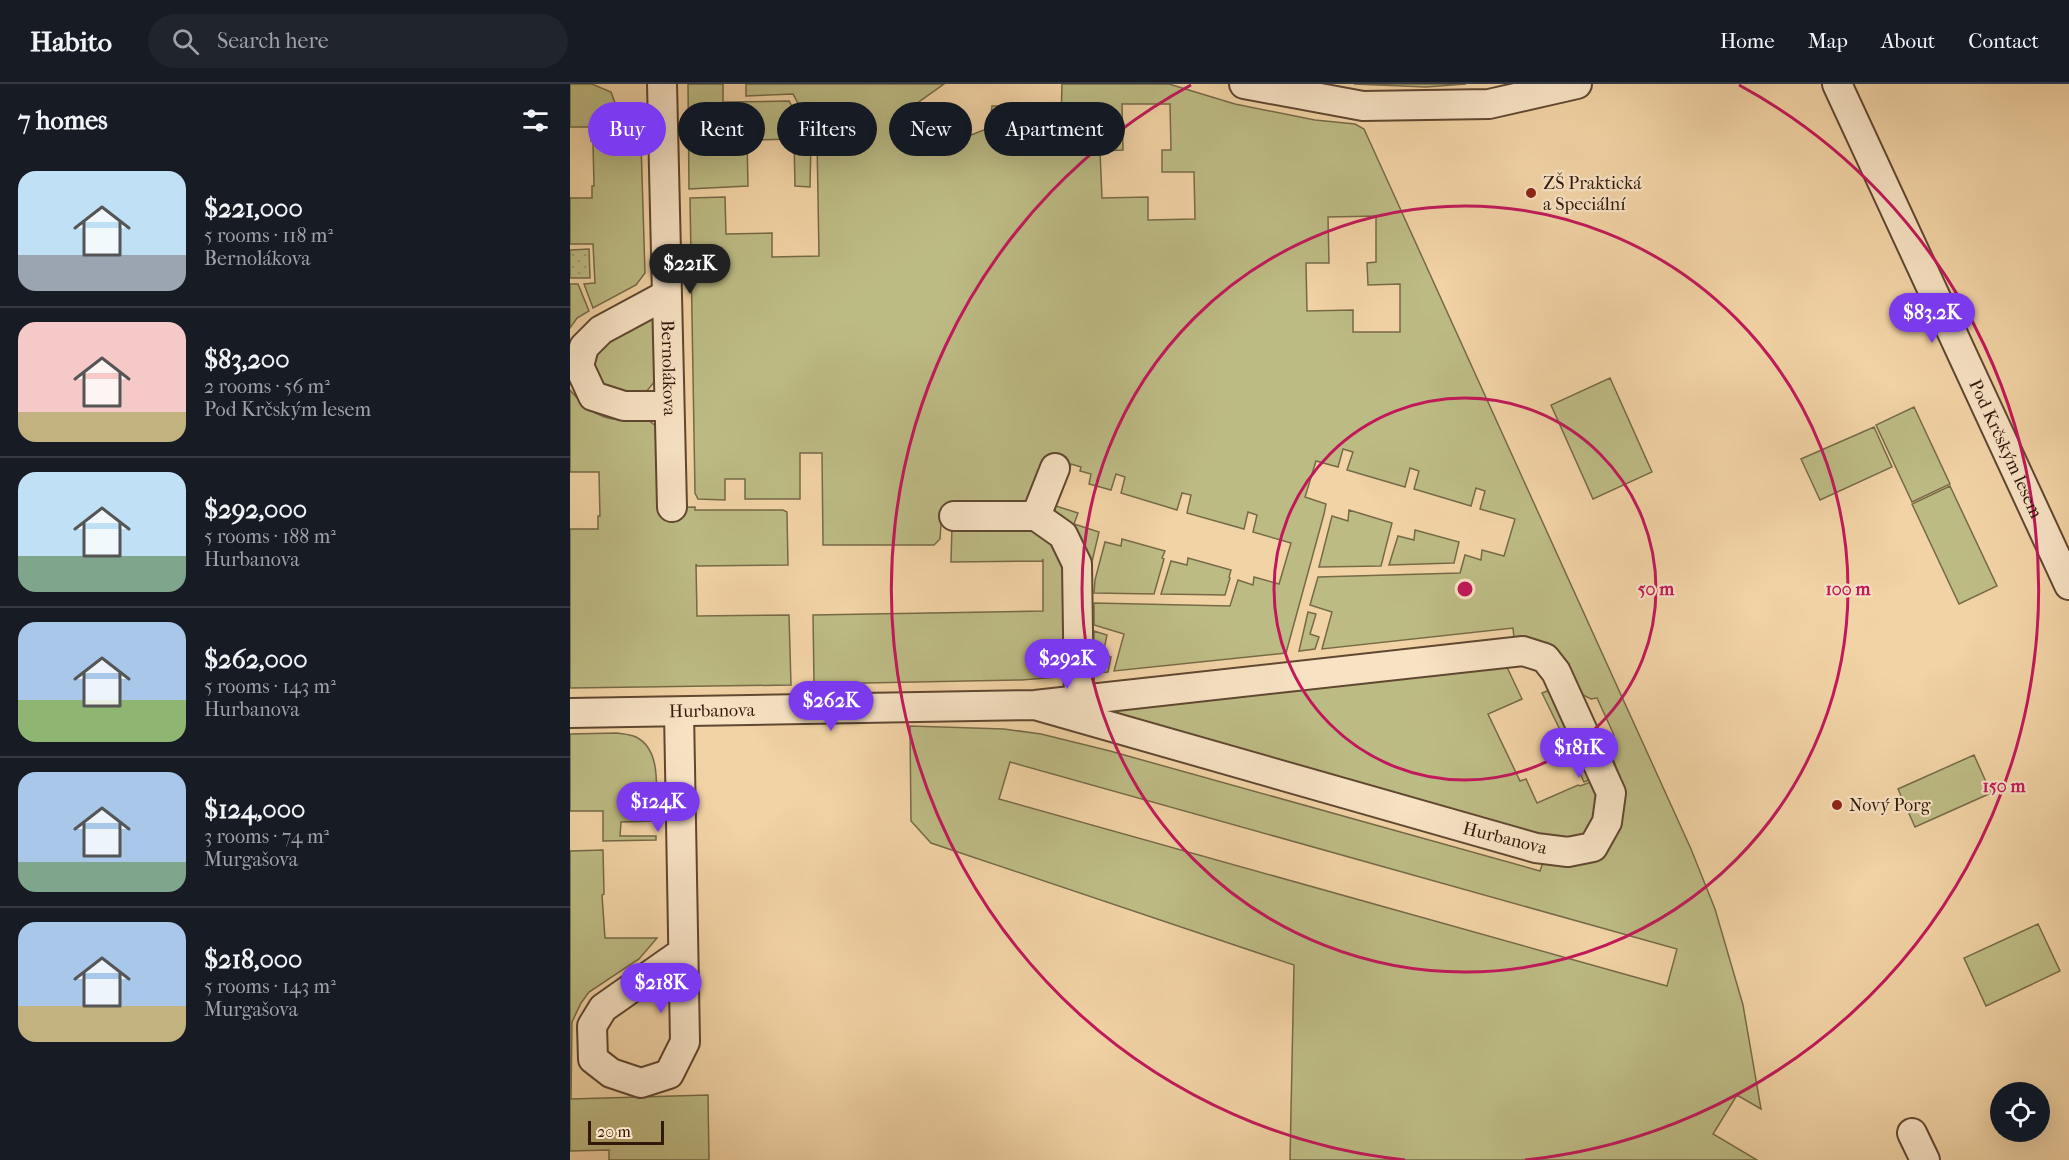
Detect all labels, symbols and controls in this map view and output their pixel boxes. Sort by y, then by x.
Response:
search box [148,14,568,68]
text: Habito [30,25,112,58]
icon: search [169,25,202,58]
text: Search here [217,28,329,54]
text: Home [1720,29,1775,53]
text: Map [1808,29,1848,53]
text: About [1881,29,1935,53]
text: Contact [1968,29,2039,53]
chip: Buy [588,102,666,156]
chip: Rent [678,102,765,156]
chip: Filters [777,102,877,156]
chip: New [889,102,972,156]
chip: Apartment [984,102,1125,156]
icon: filters [519,104,552,137]
text: 7 homes [18,105,108,136]
place label: ZŠ Praktická a Speciální [1543,171,1642,215]
marker: ZŠ Praktická a Speciální [1524,186,1538,200]
text: $221,000 [204,193,303,224]
icon: home [66,195,138,267]
text: 5 rooms · 118 m² [204,224,333,247]
pin: $221K [648,244,732,295]
text: Bernolákova [204,247,310,270]
text: $221K [663,252,717,275]
pin: $83.2K [1883,293,1981,344]
text: $83.2K [1903,301,1961,324]
street label: Bernolákova [657,320,680,417]
text: $83,200 [204,344,289,375]
icon: home [66,346,138,418]
text: 2 rooms · 56 m² [204,375,330,398]
street label: Pod Krčským lesem [1964,376,2047,522]
text: Pod Krčským lesem [204,398,371,421]
text: $292,000 [204,494,307,525]
icon: home [66,496,138,568]
text: 5 rooms · 188 m² [204,525,336,548]
text: Hurbanova [204,548,300,571]
centre of rings [1455,579,1475,599]
text: 50 m [1638,579,1675,600]
text: 100 m [1825,579,1872,600]
pin: $292K [1025,639,1109,690]
text: $262,000 [204,644,308,675]
icon: home [66,646,138,718]
text: $292K [1039,647,1095,670]
text: 5 rooms · 143 m² [204,675,336,698]
pin: $262K [789,681,873,732]
text: $262K [803,689,859,712]
text: Hurbanova [204,698,300,721]
street label: Hurbanova [669,700,756,722]
pin: $181K [1537,728,1621,779]
text: $181K [1554,736,1604,759]
text: 150 m [1983,776,2026,797]
pin: $124K [616,782,700,833]
text: $124K [631,790,685,813]
text: $124,000 [204,794,305,825]
place label: Nový Porg [1849,795,1931,816]
icon: home [66,796,138,868]
marker: Nový Porg [1830,798,1844,812]
street label: Hurbanova [1461,818,1550,859]
text: 3 rooms · 74 m² [204,825,329,848]
text: Murgašova [204,848,298,871]
text: $218,000 [204,944,302,975]
icon: home [66,946,138,1018]
pin: $218K [619,963,703,1014]
text: $218K [634,971,688,994]
text: 5 rooms · 143 m² [204,975,336,998]
text: Murgašova [204,998,298,1021]
map controls [1990,1082,2050,1142]
button: locate [1990,1082,2050,1142]
scale bar [588,1118,664,1146]
text: 20 m [597,1122,631,1141]

